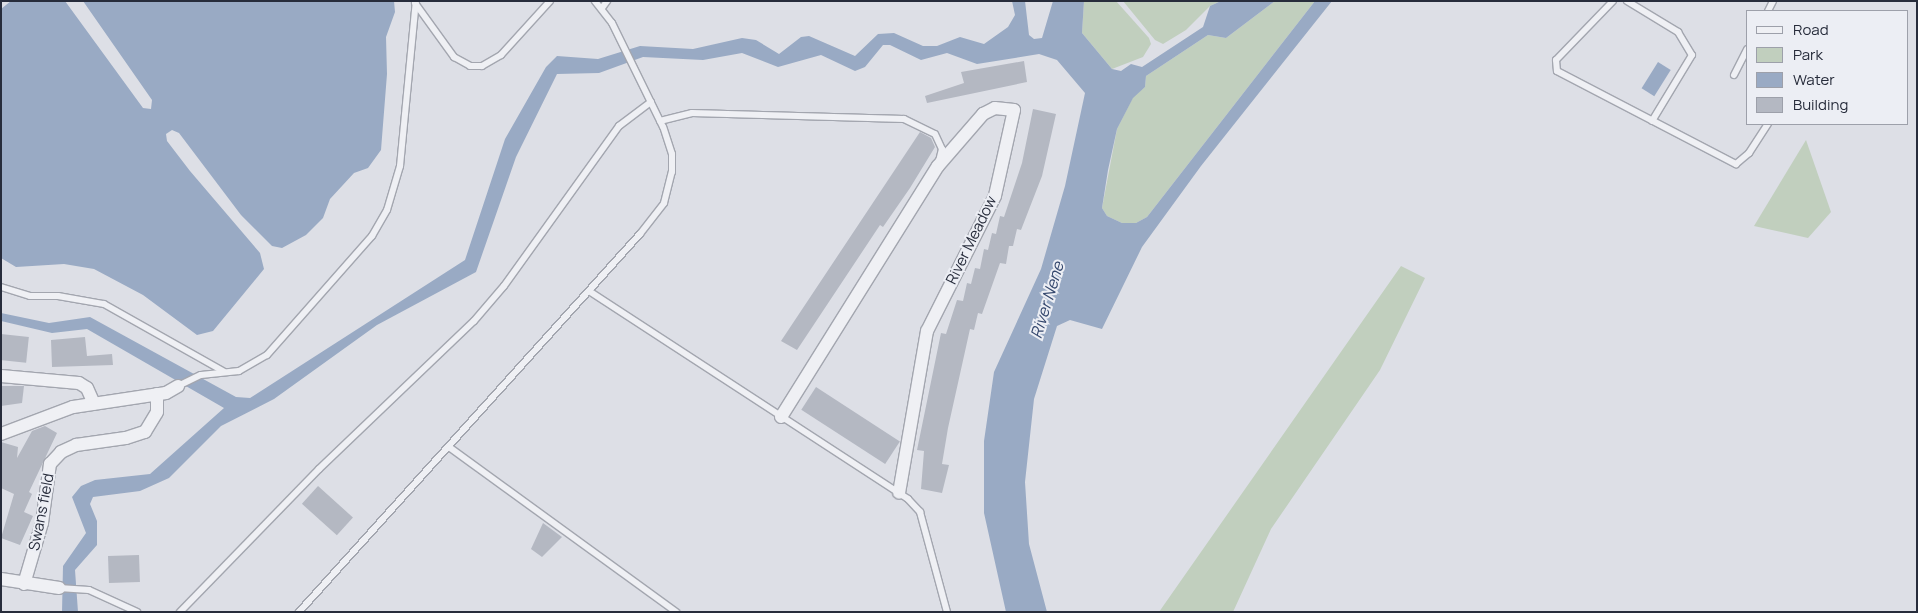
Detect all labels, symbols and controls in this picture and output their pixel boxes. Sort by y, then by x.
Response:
legend [1746,10,1908,125]
text: Road [1793,19,1829,40]
text: Park [1793,44,1823,65]
text: Water [1793,69,1835,90]
text: Building [1793,94,1848,115]
street label: River Meadow [942,193,1000,287]
water label: River Nene [1026,260,1068,340]
street label: Swans field [25,472,57,552]

